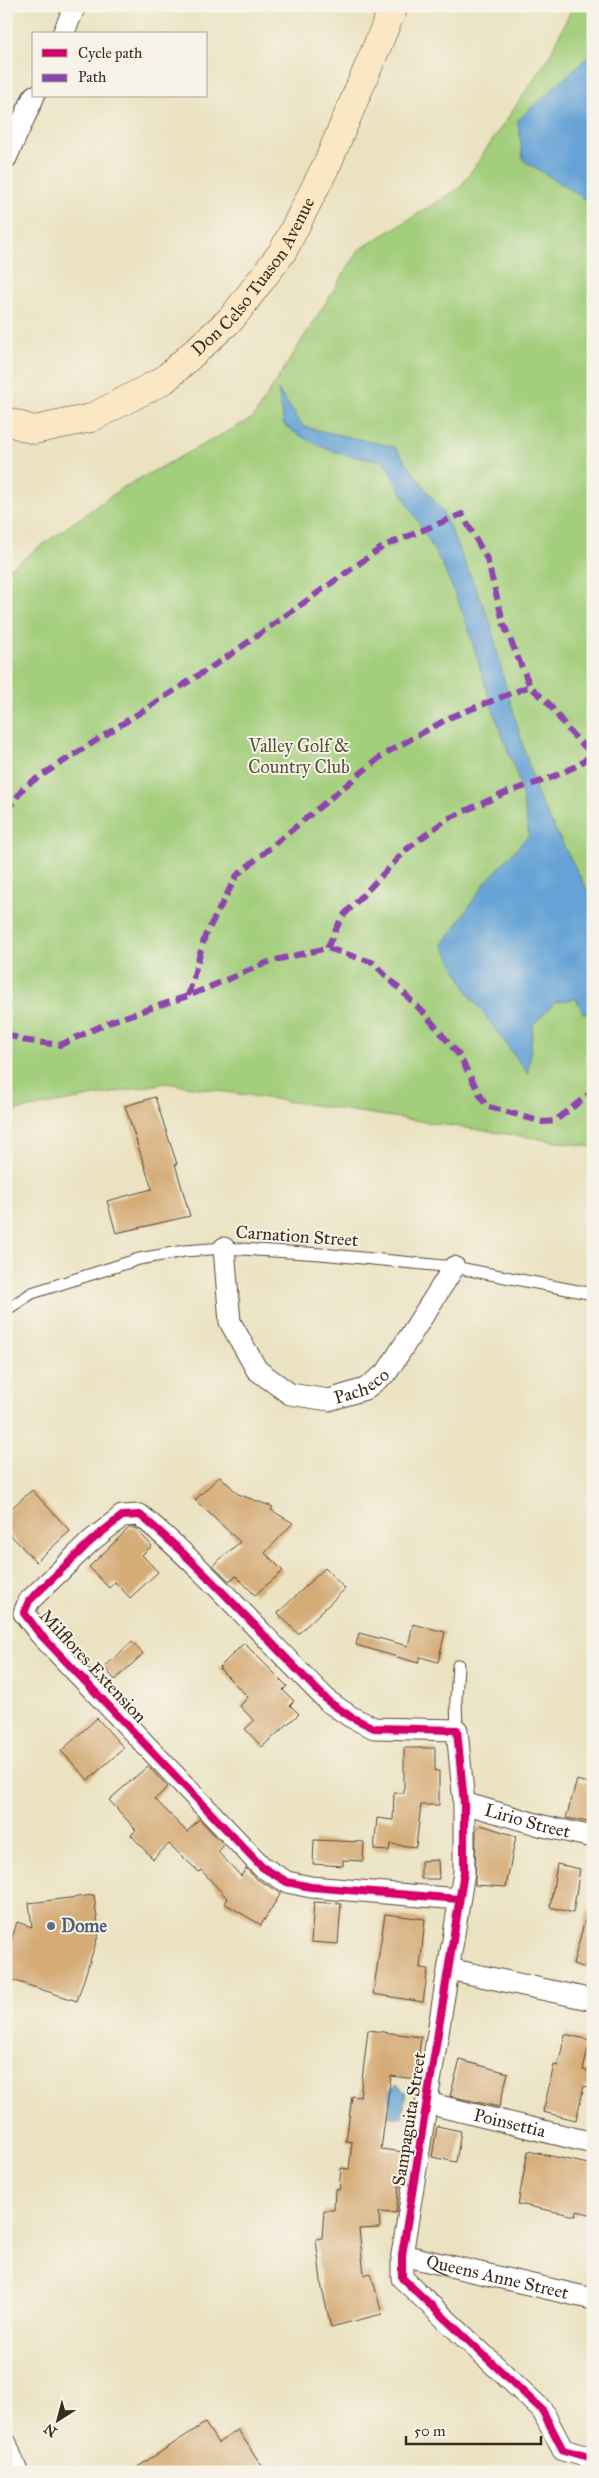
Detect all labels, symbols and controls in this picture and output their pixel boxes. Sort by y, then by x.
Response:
legend [32,32,208,98]
text: Cycle path [78,44,143,62]
text: Path [78,68,107,86]
street label: Don Celso Tuason Avenue [187,193,319,361]
park label: Valley Golf & Country Club [248,735,350,778]
street label: Carnation Street [235,1221,360,1251]
street label: Pacheco [331,1363,393,1409]
street label: Milflores Extension [35,1605,151,1727]
street label: Lirio Street [482,1799,573,1843]
place label: Dome [61,1915,107,1937]
marker: Dome [45,1920,57,1932]
street label: Sampaguita Street [388,2050,432,2188]
street label: Poinsettia [471,2104,548,2142]
street label: Queens Anne Street [424,2250,571,2304]
north arrow [32,2396,82,2446]
scale bar [406,2413,542,2445]
text: N [41,2420,60,2440]
text: 50 m [414,2422,446,2440]

